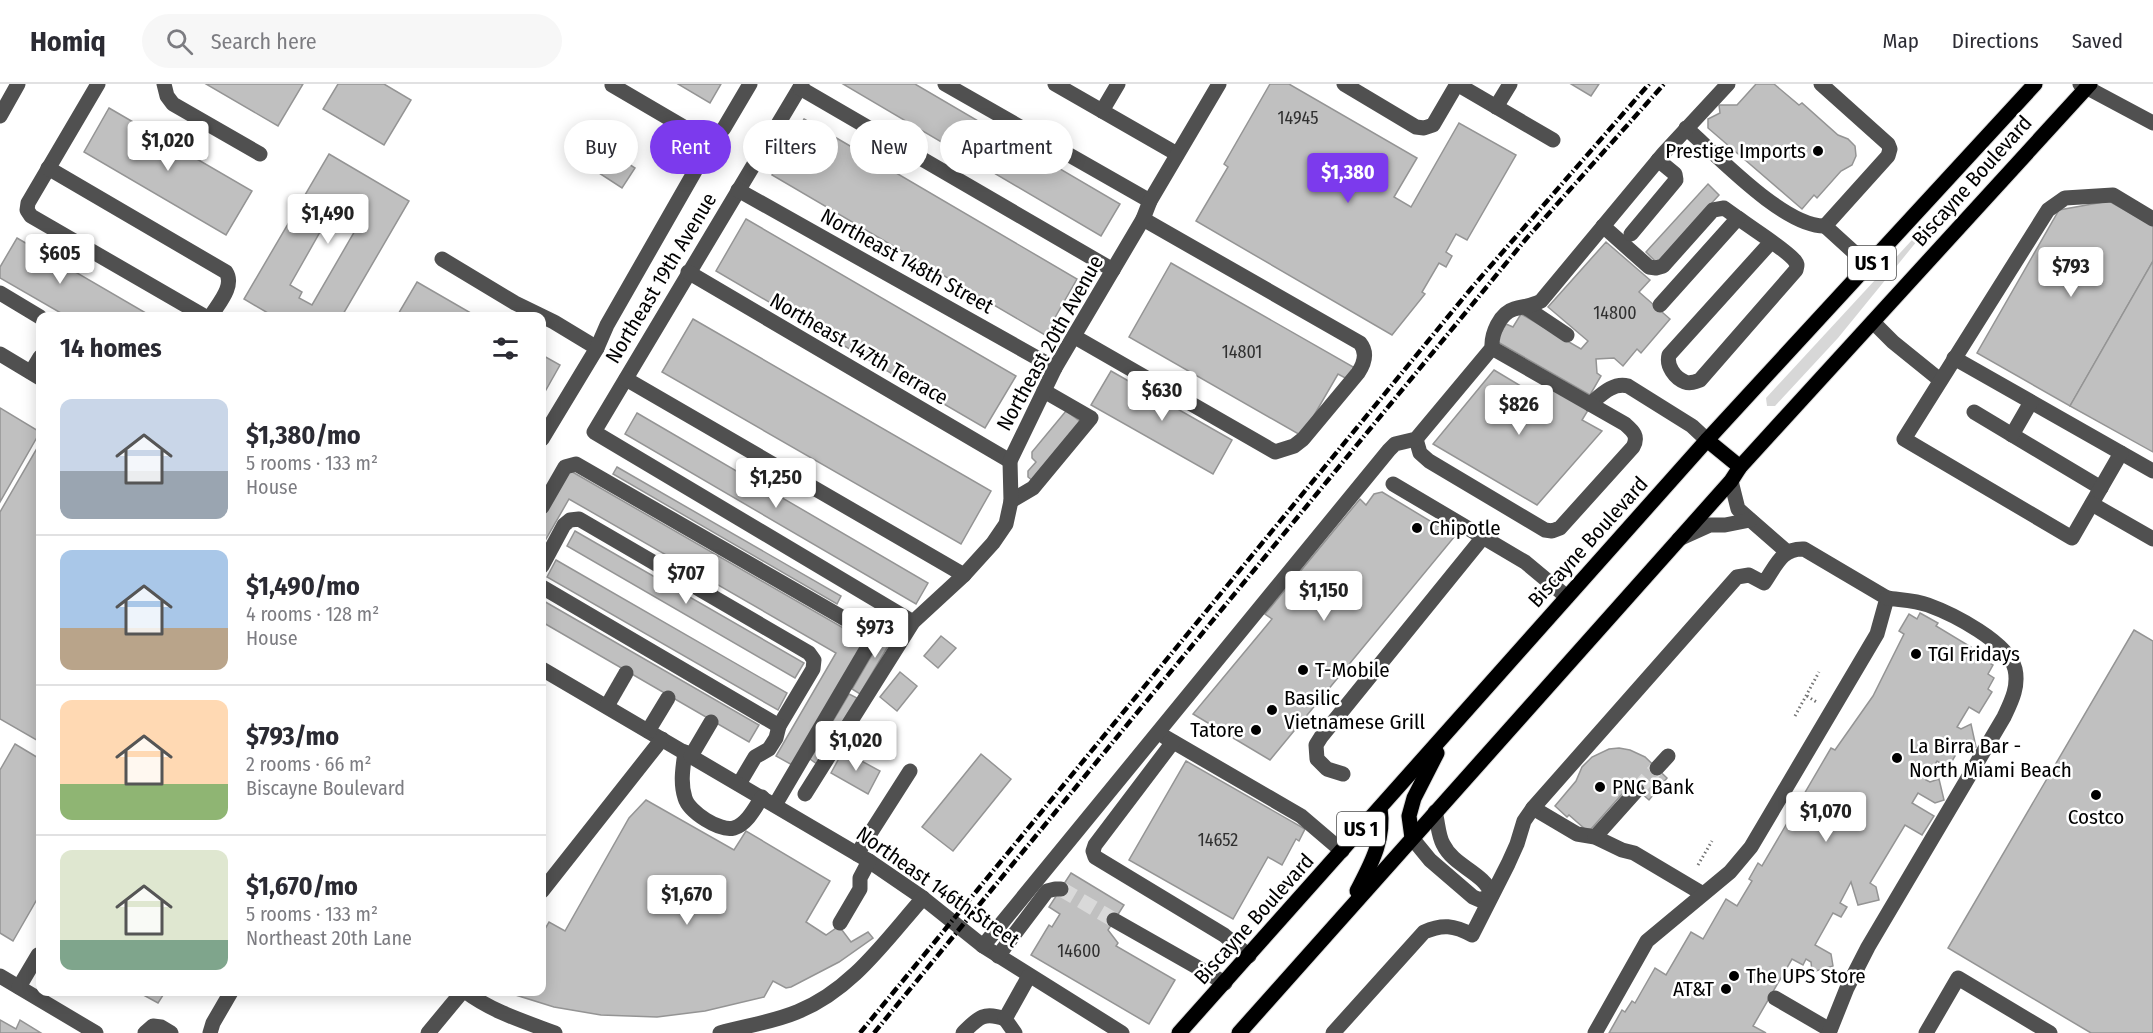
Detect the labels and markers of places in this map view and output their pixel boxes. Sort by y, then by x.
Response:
pin: $1,020 [119,121,217,172]
place label: Prestige Imports [1665,138,1806,164]
marker: Prestige Imports [1811,144,1825,158]
pin: $1,380 [1299,153,1397,204]
pin: $1,490 [279,194,377,245]
pin: $605 [24,234,96,285]
pin: $793 [2035,247,2107,298]
pin: $630 [1126,371,1198,422]
pin: $826 [1483,385,1555,436]
pin: $1,250 [727,458,825,509]
place label: Chipotle [1429,515,1501,541]
marker: Chipotle [1410,521,1424,535]
pin: $707 [650,554,722,605]
pin: $1,150 [1275,571,1373,622]
pin: $973 [839,608,911,659]
place label: TGI Fridays [1928,641,2020,667]
marker: TGI Fridays [1909,647,1923,661]
place label: T-Mobile [1315,657,1390,683]
marker: T-Mobile [1296,663,1310,677]
place label: Basilic Vietnamese Grill [1284,685,1426,735]
marker: Basilic Vietnamese Grill [1265,703,1279,717]
place label: Tatore [1190,717,1244,743]
pin: $1,020 [807,721,905,772]
marker: Tatore [1249,723,1263,737]
place label: La Birra Bar - North Miami Beach [1909,733,2072,783]
marker: La Birra Bar - North Miami Beach [1890,751,1904,765]
place label: PNC Bank [1612,774,1694,800]
marker: PNC Bank [1593,780,1607,794]
marker: Costco [2089,788,2103,802]
pin: $1,070 [1777,792,1875,843]
place label: Costco [2068,804,2124,830]
pin: $1,670 [638,875,736,926]
place label: The UPS Store [1746,963,1866,989]
marker: The UPS Store [1727,969,1741,983]
place label: AT&T [1673,976,1714,1002]
marker: AT&T [1719,982,1733,996]

